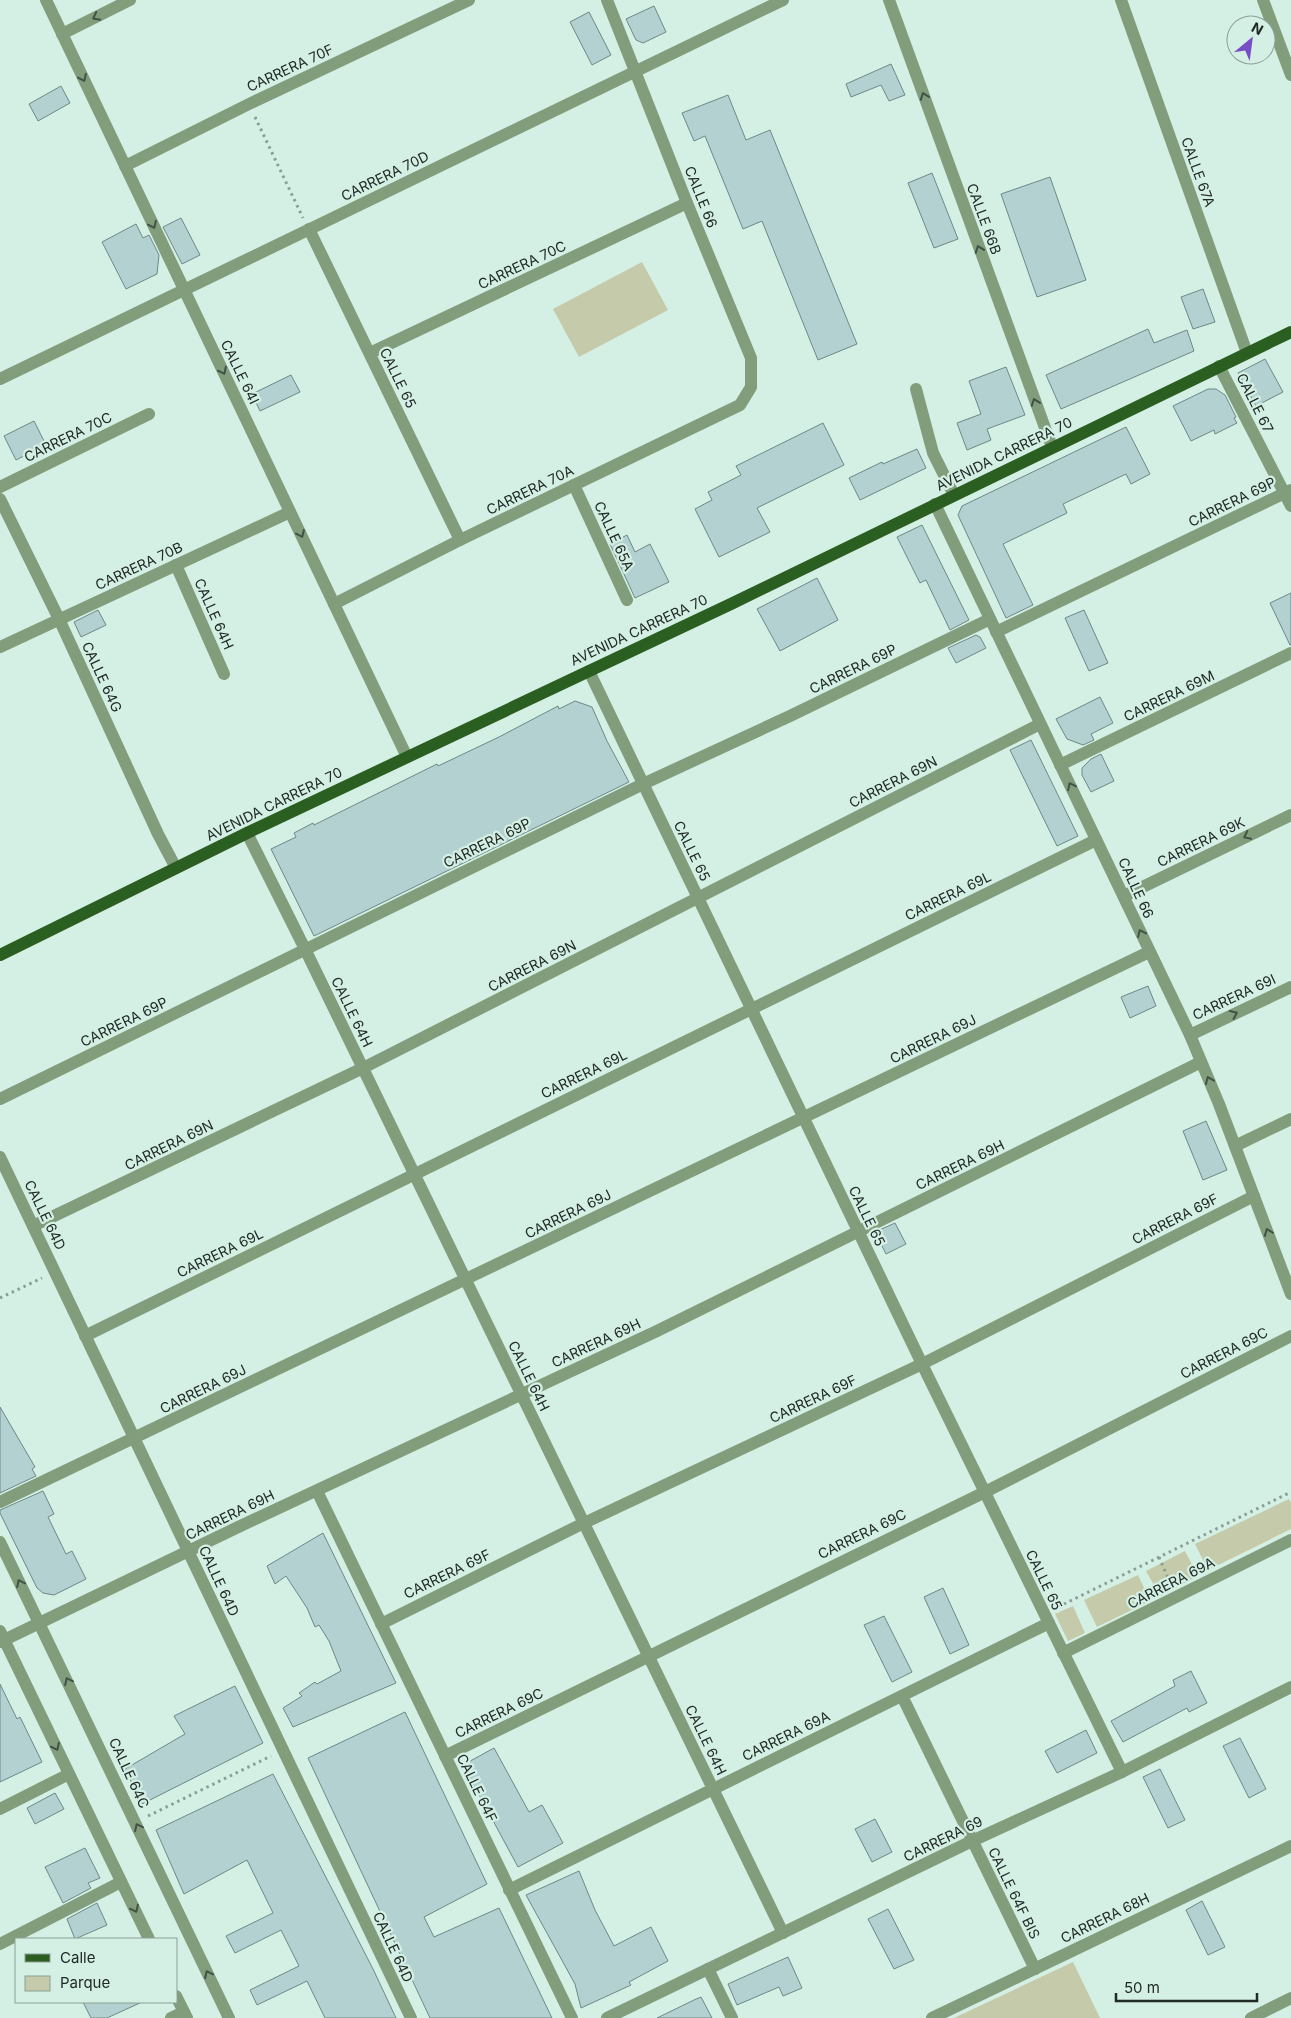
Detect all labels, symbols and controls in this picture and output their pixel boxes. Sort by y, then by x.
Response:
one-way arrow [92,11,101,21]
north arrow [1226,15,1276,65]
text: N [1249,18,1266,38]
street label: CARRERA 70F [244,40,336,95]
one-way arrow [77,73,87,82]
one-way arrow [920,93,930,101]
street label: CALLE 67A [1178,135,1219,209]
street label: CARRERA 70D [338,147,431,204]
street label: CALLE 66 [681,163,722,230]
street label: CALLE 66B [964,181,1005,257]
one-way arrow [147,220,157,229]
street label: CARRERA 70C [475,237,569,292]
one-way arrow [975,245,985,254]
street label: CALLE 64I [218,337,263,407]
street label: CALLE 65 [377,345,420,411]
one-way arrow [217,366,227,375]
street label: CALLE 67 [1233,370,1278,435]
one-way arrow [1031,398,1041,406]
street label: CARRERA 70C [21,408,114,465]
street label: AVENIDA CARRERA 70 [933,413,1075,494]
street label: CARRERA 70A [483,461,576,518]
street label: CARRERA 69P [1185,473,1278,530]
street label: CALLE 65A [591,498,638,574]
one-way arrow [294,529,305,538]
street label: CARRERA 70B [92,538,185,593]
street label: CALLE 64H [191,576,238,652]
street label: AVENIDA CARRERA 70 [567,590,710,669]
street label: CALLE 64G [79,639,126,715]
street label: CARRERA 69P [806,640,899,697]
street label: CARRERA 69M [1121,666,1217,725]
street label: CARRERA 69N [846,752,940,811]
street label: AVENIDA CARRERA 70 [203,763,345,844]
one-way arrow [1067,783,1077,792]
street label: CARRERA 69K [1154,813,1248,870]
street label: CARRERA 69P [440,814,533,871]
street label: CALLE 65 [671,818,714,884]
one-way arrow [1243,830,1252,840]
street label: CALLE 66 [1115,855,1158,921]
street label: CARRERA 69L [902,867,994,924]
one-way arrow [1136,929,1147,938]
street label: CARRERA 69N [485,936,579,995]
street label: CARRERA 69I [1190,970,1278,1023]
street label: CALLE 64H [328,974,377,1050]
street label: CARRERA 69P [77,993,170,1050]
street label: CARRERA 69J [887,1010,979,1067]
one-way arrow [1229,1010,1238,1020]
street label: CARRERA 69L [538,1045,630,1102]
one-way arrow [1205,1076,1216,1085]
street label: CARRERA 69N [122,1116,216,1173]
street label: CARRERA 69H [913,1136,1007,1193]
street label: CALLE 64D [21,1177,70,1252]
street label: CALLE 65 [846,1183,889,1249]
street label: CARRERA 69J [522,1185,614,1242]
street label: CARRERA 69F [1129,1190,1221,1248]
street label: CARRERA 69L [174,1224,266,1281]
one-way arrow [1264,1228,1274,1237]
street label: CARRERA 69H [549,1314,643,1371]
street label: CARRERA 69C [1177,1323,1271,1382]
street label: CALLE 64H [505,1338,554,1414]
street label: CARRERA 69J [157,1360,249,1417]
street label: CARRERA 69F [766,1371,859,1426]
street label: CARRERA 69H [183,1486,277,1543]
street label: CARRERA 69C [815,1505,909,1562]
street label: CALLE 64D [196,1543,243,1619]
street label: CARRERA 69F [401,1545,493,1602]
street label: CALLE 65 [1023,1547,1066,1613]
street label: CARRERA 69A [1124,1553,1218,1612]
one-way arrow [16,1579,26,1588]
one-way arrow [64,1677,74,1686]
street label: CARRERA 69C [452,1684,546,1741]
street label: CALLE 64H [682,1702,731,1778]
street label: CARRERA 69A [739,1707,833,1764]
street label: CALLE 64C [106,1735,153,1811]
one-way arrow [50,1742,60,1751]
street label: CALLE 64F [454,1751,501,1825]
street label: CARRERA 69 [900,1812,985,1865]
one-way arrow [134,1824,144,1833]
street label: CALLE 64F BIS [985,1844,1044,1941]
street label: CARRERA 68H [1058,1889,1152,1946]
one-way arrow [128,1904,139,1913]
street label: CALLE 64D [370,1909,417,1985]
legend [15,1938,178,2003]
text: Calle [60,1948,95,1967]
one-way arrow [204,1970,214,1979]
scale bar [1116,1970,1257,2002]
text: Parque [60,1973,110,1992]
text: 50 m [1124,1978,1160,1997]

